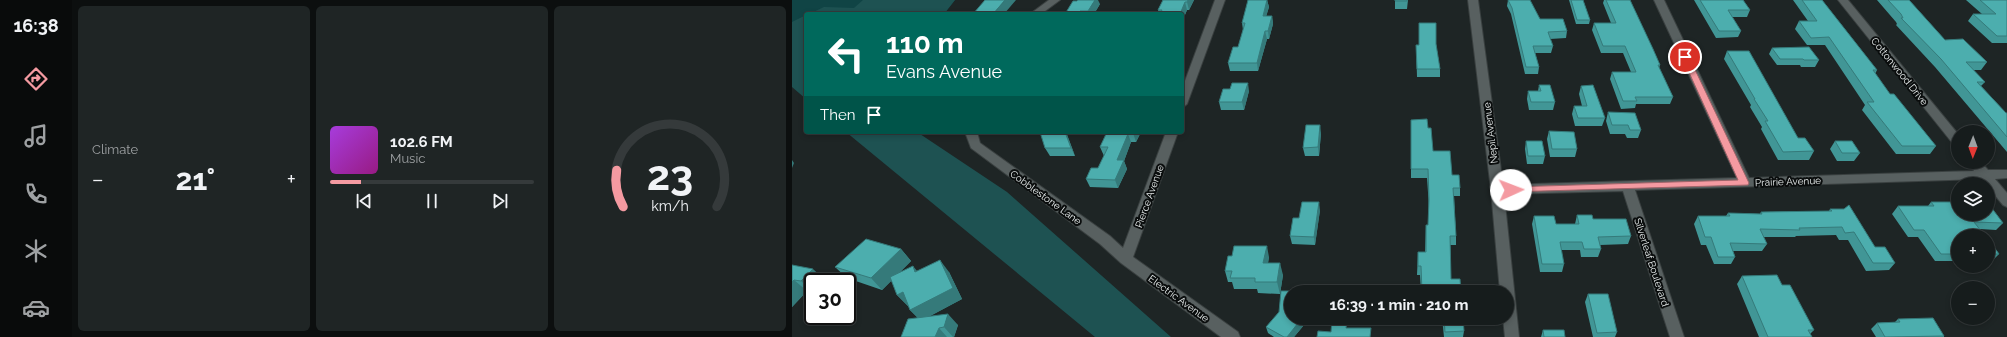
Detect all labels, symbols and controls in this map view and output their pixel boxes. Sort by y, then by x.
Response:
text: 16:38 [13,15,59,36]
text: 110 m [886,27,964,60]
icon: left [820,28,872,80]
street label: Cottonwood Drive [1869,35,1930,107]
pin [1668,40,1702,74]
icon: arrive [1674,46,1696,68]
text: Evans Avenue [886,61,1002,82]
icon: directions [22,65,50,93]
street label: Nepil Avenue [1481,102,1500,164]
icon: arrive [863,104,885,126]
text: Then [820,106,855,124]
icon: music [22,122,50,150]
north arrow [1951,125,1995,169]
map controls [1951,125,1995,325]
text: 102.6 FM [390,133,453,151]
text: Climate [92,142,138,157]
text: 23 [647,150,693,199]
text: Music [390,151,425,166]
text: 21° [176,162,215,197]
street label: Pierce Avenue [1133,163,1166,229]
text: − [92,166,104,192]
text: + [287,166,296,192]
street label: Cobblestone Lane [1008,168,1083,227]
position arrow [1490,169,1532,211]
street label: Prairie Avenue [1755,175,1821,188]
button: layers [1951,177,1995,221]
icon: phone [22,180,50,208]
icon: previous [353,190,375,212]
icon: pause [421,190,443,212]
icon: next [489,190,511,212]
text: km/h [651,197,689,213]
street label: Silverleaf Boulevard [1632,217,1671,308]
button: + [1951,229,1995,273]
icon: climate [22,237,50,265]
speed limit sign: 30 [804,273,856,325]
street label: Electric Avenue [1146,273,1211,324]
button: − [1951,281,1995,325]
icon: car [22,294,50,322]
text: 16:39 · 1 min · 210 m [1329,296,1469,314]

